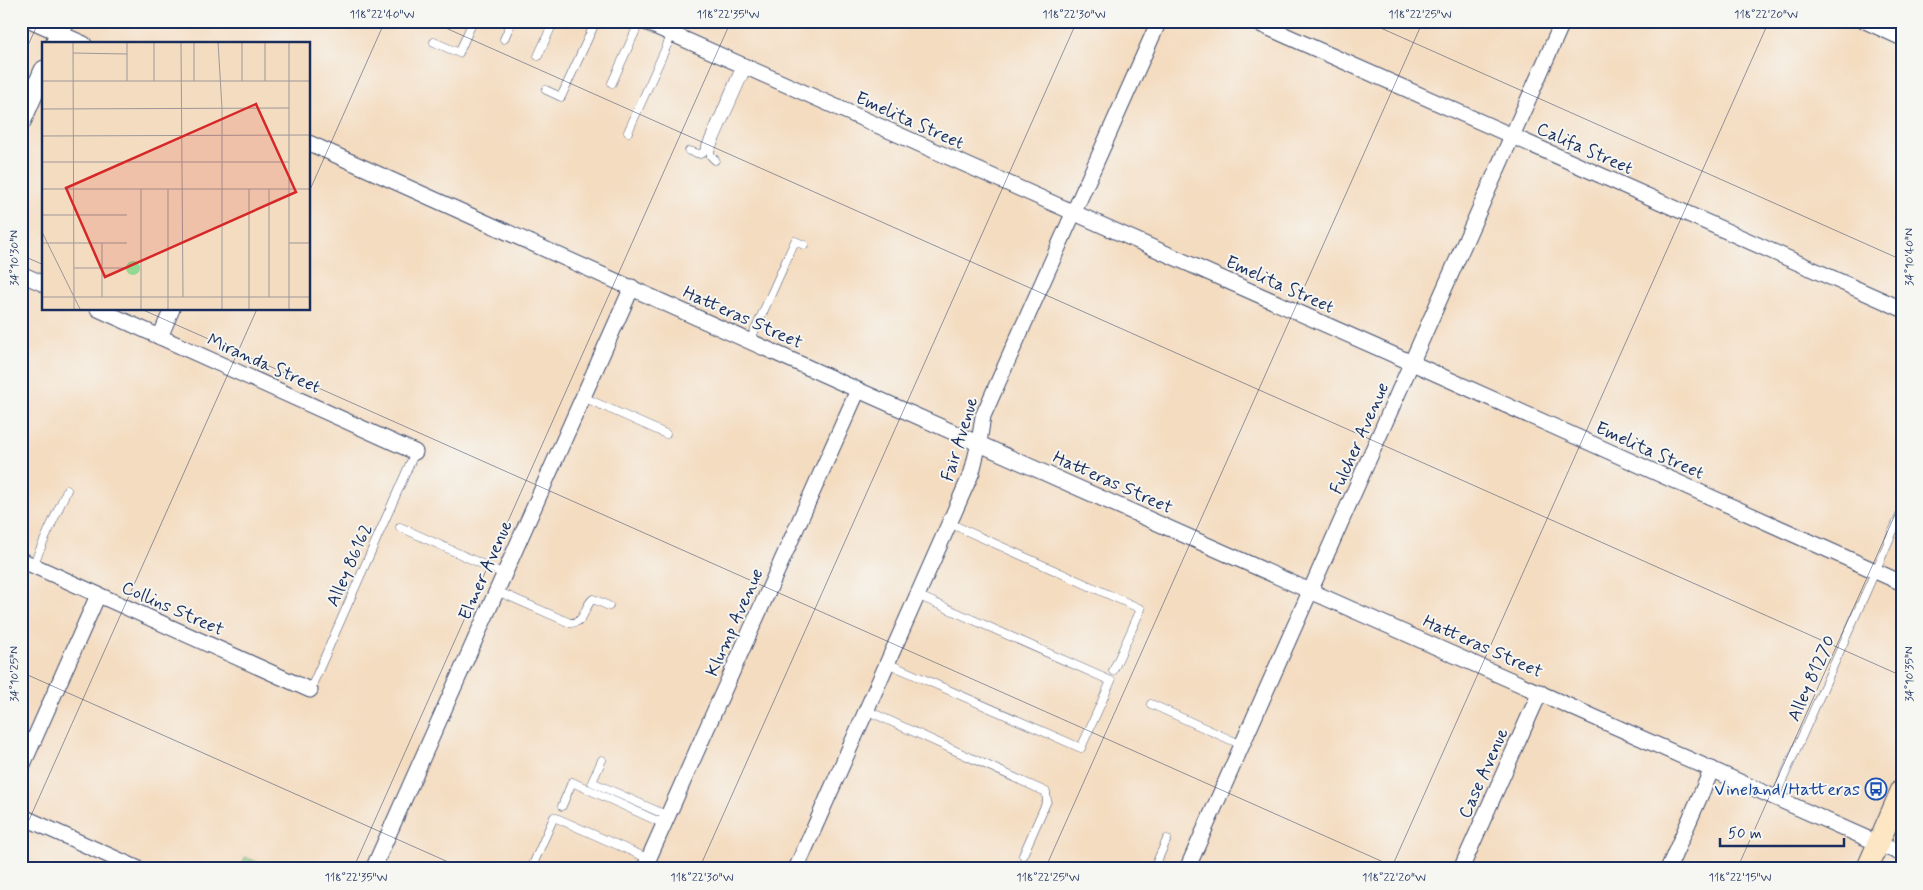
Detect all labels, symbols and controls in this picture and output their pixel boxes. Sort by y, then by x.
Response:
text: 118°22'40"W [350,7,415,23]
text: 118°22'35"W [697,7,760,23]
text: 118°22'30"W [1042,7,1106,23]
text: 118°22'25"W [1388,7,1452,23]
text: 118°22'20"W [1734,7,1798,23]
inset map [42,42,310,310]
street label: Emelita Street [852,86,968,156]
street label: Califa Street [1533,117,1637,181]
text: 34°10'40"N [1902,228,1918,286]
text: 34°10'30"N [7,230,23,286]
street label: Emelita Street [1222,250,1338,320]
street label: Hatteras Street [679,281,806,355]
street label: Miranda Street [203,328,324,400]
street label: Fulcher Avenue [1325,379,1395,498]
street label: Fair Avenue [936,394,984,484]
street label: Emelita Street [1592,416,1708,486]
street label: Hatteras Street [1049,446,1176,520]
street label: Elmer Avenue [453,517,519,624]
street label: Alley 86162 [321,520,379,611]
street label: Klump Avenue [700,565,769,680]
street label: Collins Street [118,576,228,642]
street label: Hatteras Street [1419,610,1546,684]
street label: Alley 81270 [1782,631,1842,725]
text: 34°10'25"N [7,646,23,702]
text: 34°10'35"N [1902,646,1918,702]
street label: Case Avenue [1453,724,1514,822]
bus stop icon: Vineland/Hatteras [1864,777,1888,801]
place label: Vineland/Hatteras [1714,778,1860,802]
scale bar [1720,815,1844,847]
text: 50 m [1728,824,1762,844]
text: 118°22'35"W [325,870,388,886]
text: 118°22'30"W [670,870,734,886]
text: 118°22'25"W [1016,870,1080,886]
text: 118°22'20"W [1362,870,1426,886]
text: 118°22'15"W [1709,870,1772,886]

